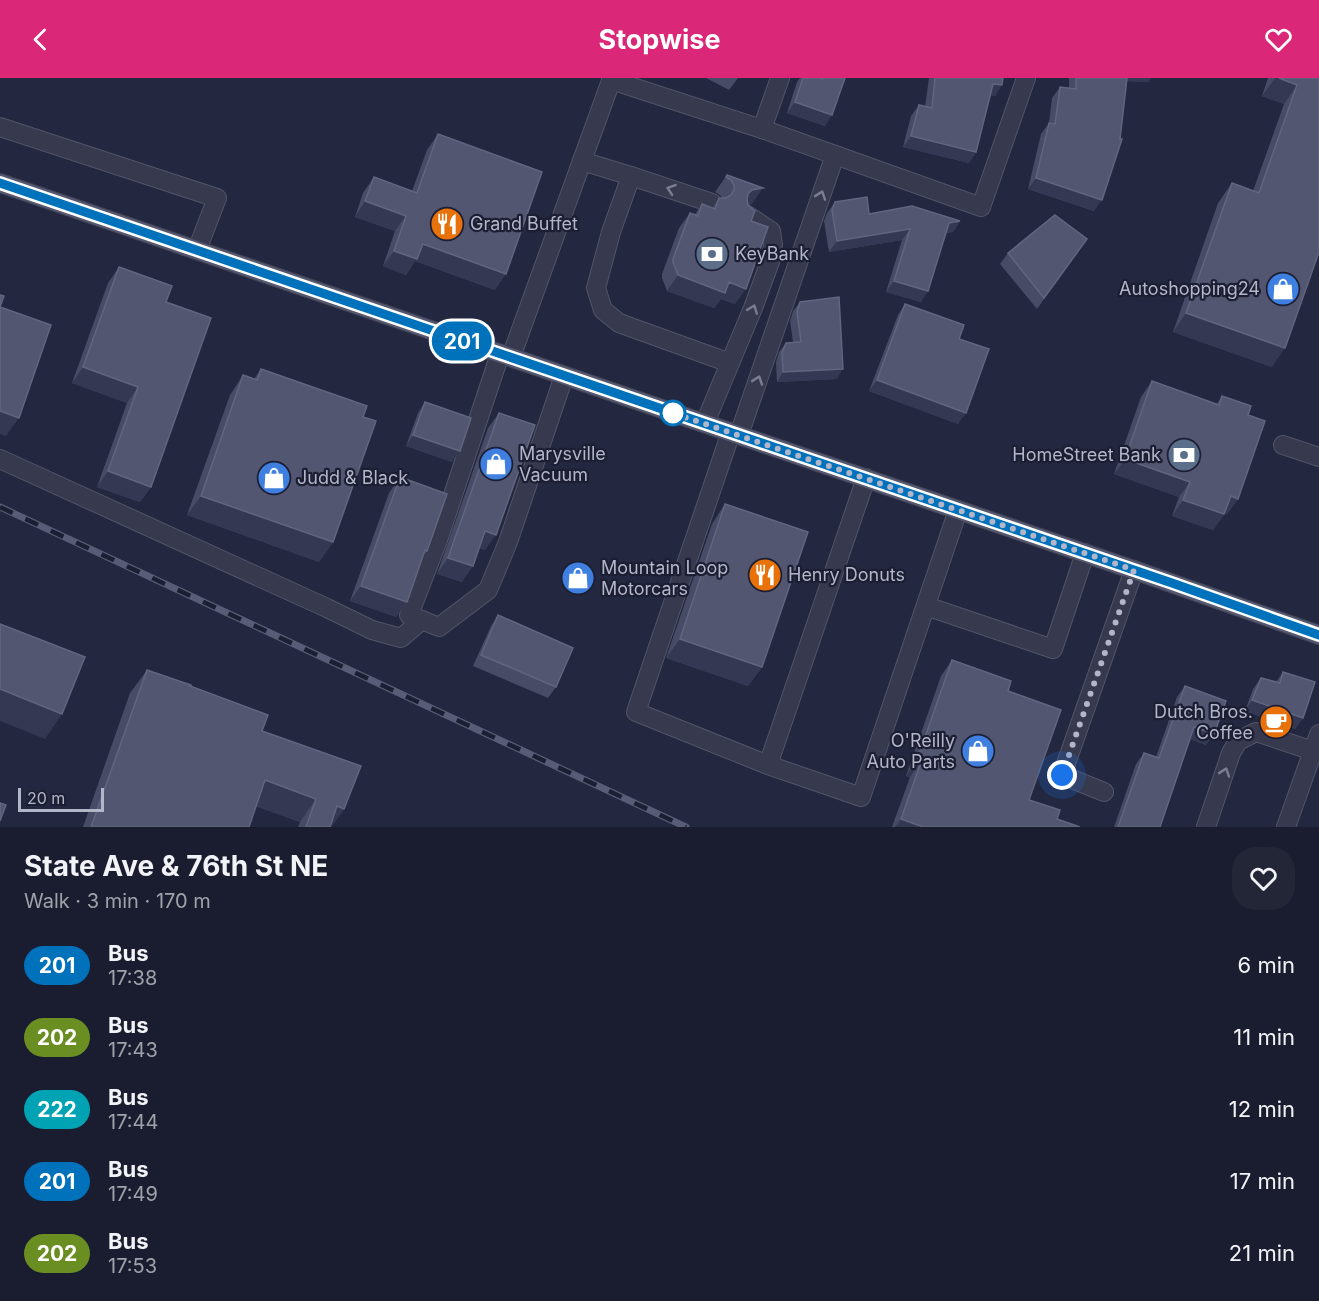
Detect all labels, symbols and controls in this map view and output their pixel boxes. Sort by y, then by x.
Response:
icon: back [24,23,57,56]
text: Stopwise [599,23,721,56]
icon: heart [1262,23,1295,56]
one-way arrow [666,184,677,196]
one-way arrow [814,190,826,201]
restaurant icon: Grand Buffet [429,206,465,242]
place label: Grand Buffet [470,213,578,234]
bank icon: KeyBank [694,236,730,272]
place label: KeyBank [735,243,809,264]
shop icon: Autoshopping24 [1265,271,1301,307]
place label: Autoshopping24 [1119,278,1260,299]
one-way arrow [746,304,758,315]
line badge: 201 [428,322,496,360]
text: 201 [444,329,480,354]
one-way arrow [751,375,763,386]
unlabelled marker [660,400,686,426]
bank icon: HomeStreet Bank [1166,437,1202,473]
place label: Marysville Vacuum [519,443,606,485]
place label: HomeStreet Bank [1012,444,1161,465]
shop icon: Marysville Vacuum [478,446,514,482]
shop icon: Judd & Black [256,460,292,496]
place label: Judd & Black [297,467,408,488]
place label: Mountain Loop Motorcars [601,557,728,599]
restaurant icon: Henry Donuts [747,557,783,593]
shop icon: Mountain Loop Motorcars [560,560,596,596]
place label: Henry Donuts [788,564,905,585]
place label: Dutch Bros. Coffee [1154,701,1253,743]
cafe icon: Dutch Bros. Coffee [1258,704,1294,740]
place label: O'Reilly Auto Parts [866,730,955,772]
shop icon: O'Reilly Auto Parts [960,733,996,769]
your location [1047,760,1077,790]
one-way arrow [1217,767,1230,778]
scale bar [18,785,104,812]
text: 20 m [27,788,65,808]
button: heart [1232,847,1295,910]
text: State Ave & 76th St NE [24,849,328,883]
text: Walk · 3 min · 170 m [24,889,211,913]
text: Bus [108,940,149,966]
text: 6 min [1238,952,1295,978]
text: 201 [39,953,75,978]
text: 17:38 [108,966,157,990]
text: Bus [108,1012,149,1038]
text: 11 min [1233,1024,1295,1050]
text: 202 [37,1025,77,1050]
text: 17:43 [108,1038,158,1062]
text: Bus [108,1084,149,1110]
text: 12 min [1229,1096,1295,1122]
text: 222 [37,1097,77,1122]
text: 17:44 [108,1110,158,1134]
text: Bus [108,1156,149,1182]
text: 17 min [1230,1168,1295,1194]
text: 201 [39,1169,75,1194]
text: 17:49 [108,1182,158,1206]
text: Bus [108,1228,149,1254]
text: 21 min [1229,1240,1295,1266]
text: 202 [37,1241,77,1266]
text: 17:53 [108,1254,157,1278]

